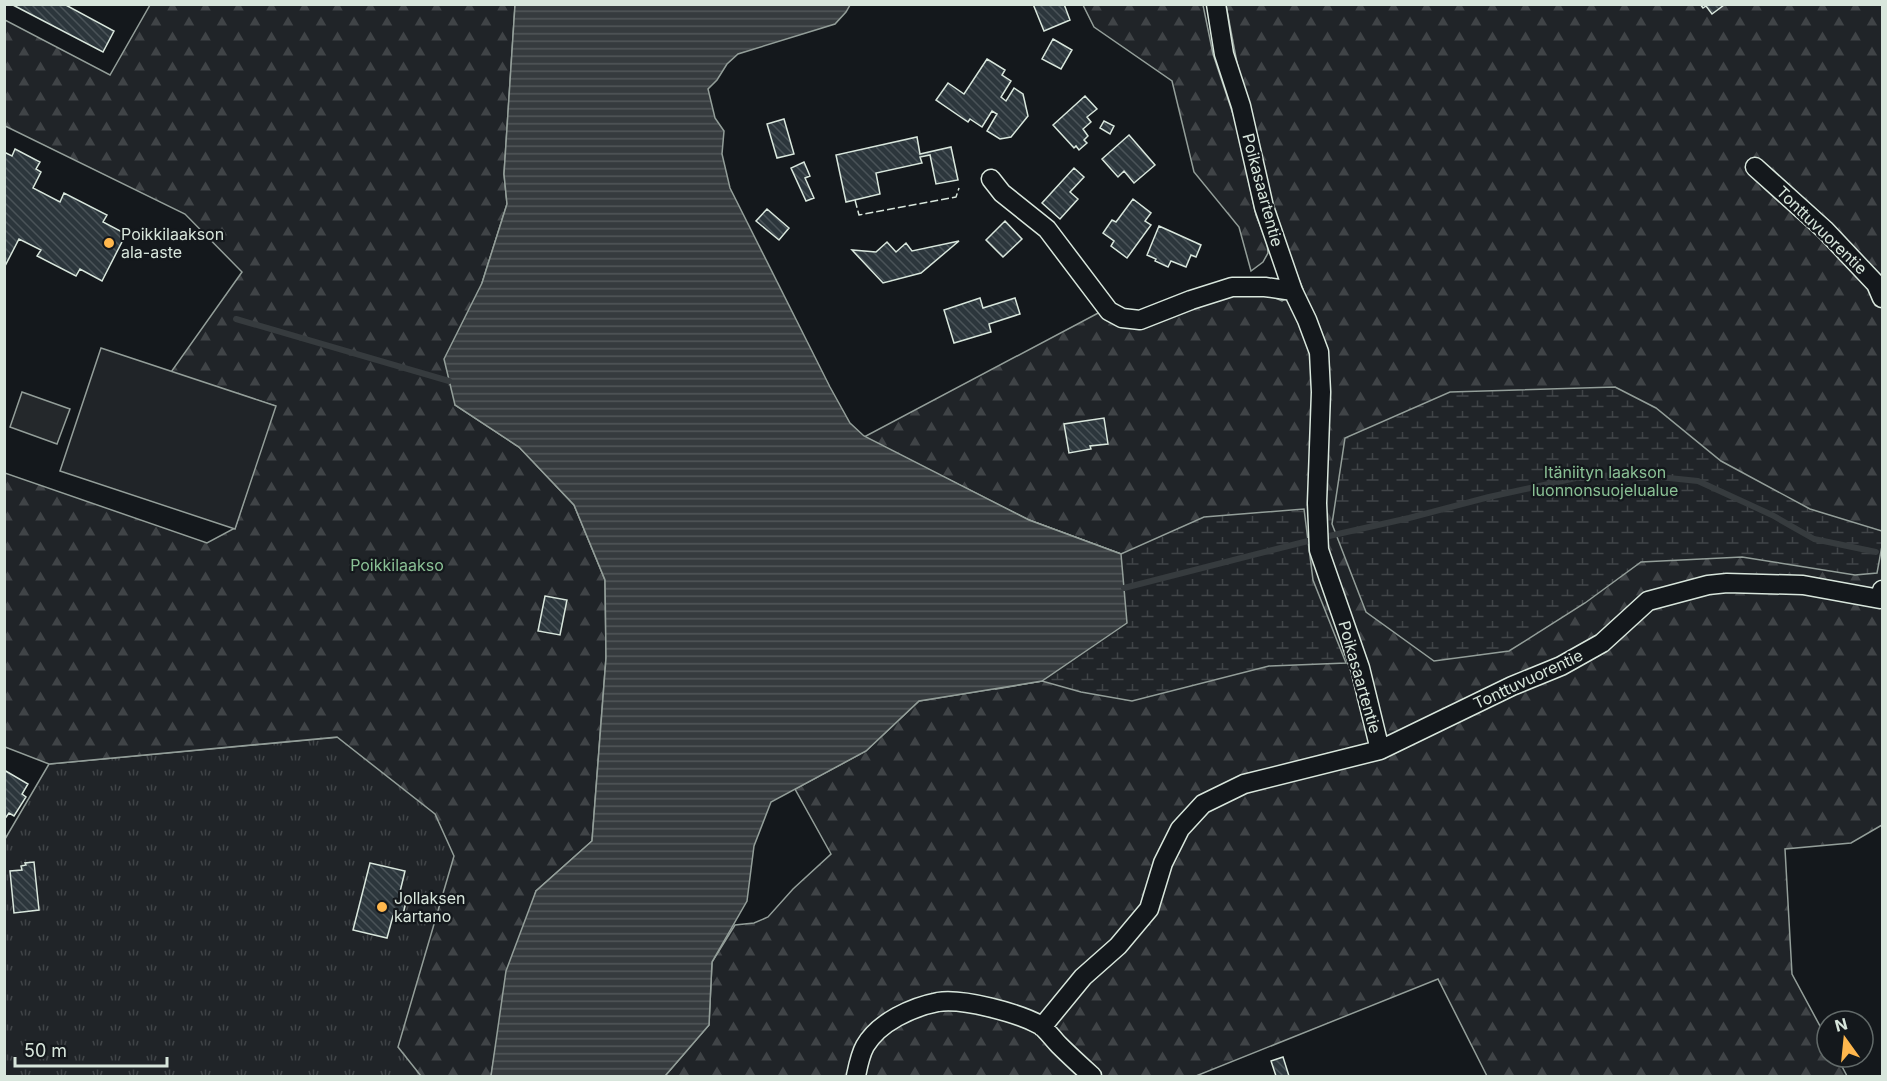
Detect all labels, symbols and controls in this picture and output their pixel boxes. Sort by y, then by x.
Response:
street label: Poikasaartentie [1238,131,1288,249]
street label: Tonttuvuorentie [1772,182,1872,278]
place label: Poikkilaakson ala-aste [121,224,224,262]
marker: Poikkilaakson ala-aste [102,236,116,250]
park label: Itäniityn laakson luonnonsuojelualue [1532,462,1678,500]
park label: Poikkilaakso [350,555,444,575]
street label: Poikasaartentie [1334,618,1386,736]
street label: Tonttuvuorentie [1470,645,1586,713]
place label: Jollaksen kartano [394,888,465,926]
marker: Jollaksen kartano [375,900,389,914]
north arrow [1815,1009,1875,1069]
text: N [1833,1013,1850,1036]
scale bar [15,1030,166,1068]
text: 50 m [24,1040,67,1061]

